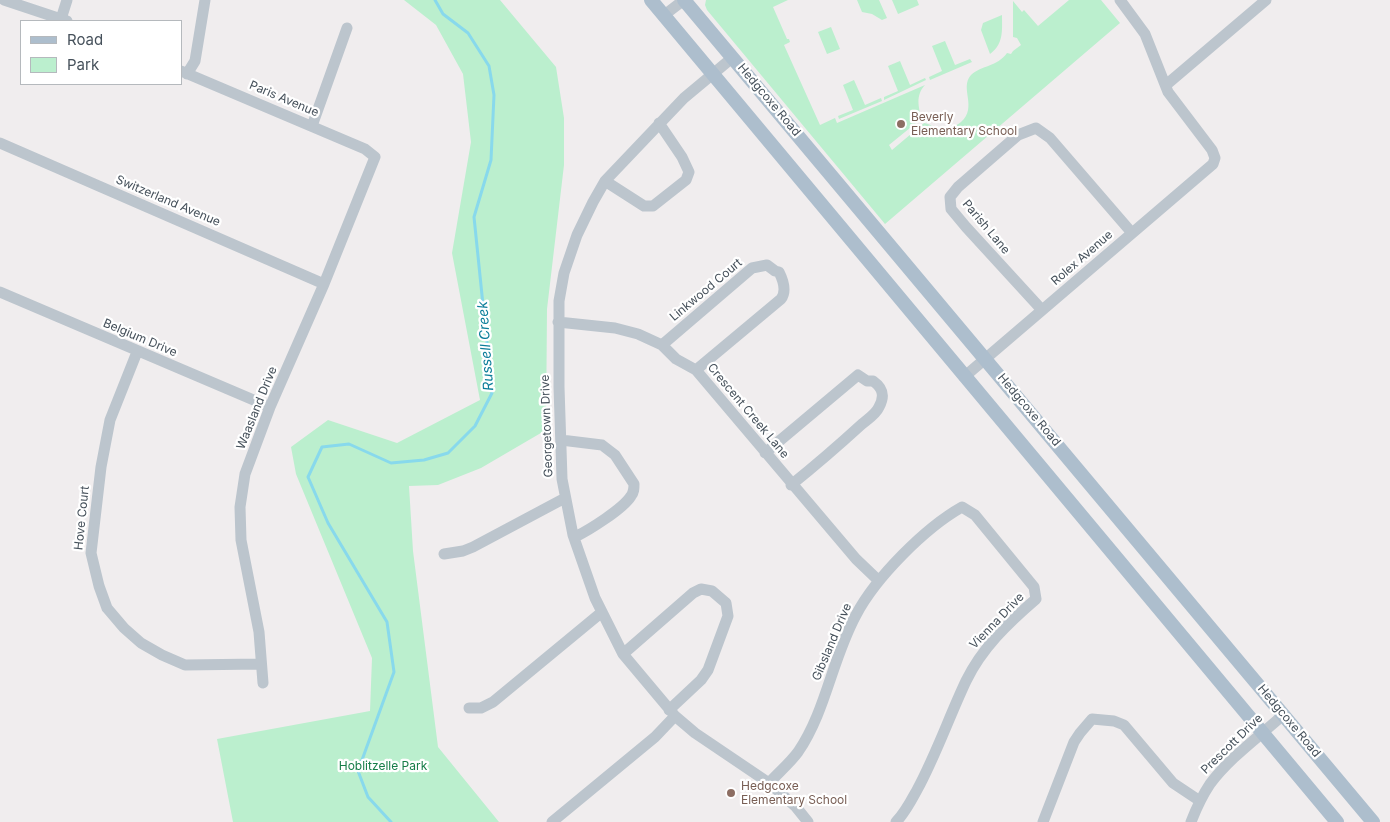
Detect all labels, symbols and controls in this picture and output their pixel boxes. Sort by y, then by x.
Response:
legend [20,20,182,85]
text: Road [67,30,103,49]
text: Park [67,55,99,74]
street label: Hedgcoxe Road [735,61,803,139]
street label: Paris Avenue [247,78,321,120]
place label: Beverly Elementary School [911,110,1017,138]
marker: Beverly Elementary School [895,118,907,130]
street label: Switzerland Avenue [114,172,222,230]
street label: Parish Lane [959,197,1013,257]
street label: Rolex Avenue [1048,227,1116,289]
street label: Linkwood Court [667,256,745,324]
water label: Russell Creek [474,301,498,391]
street label: Belgium Drive [101,316,179,360]
street label: Crescent Creek Lane [704,361,792,461]
street label: Waasland Drive [234,364,280,452]
street label: Hedgcoxe Road [995,371,1063,449]
street label: Georgetown Drive [538,374,556,478]
street label: Hove Court [71,485,93,551]
street label: Vienna Drive [967,590,1027,652]
street label: Gibsland Drive [809,601,855,683]
street label: Hedgcoxe Road [1255,682,1323,760]
street label: Prescott Drive [1198,711,1266,777]
park label: Hoblitzelle Park [339,759,427,773]
place label: Hedgcoxe Elementary School [741,779,847,807]
marker: Hedgcoxe Elementary School [725,787,737,799]

